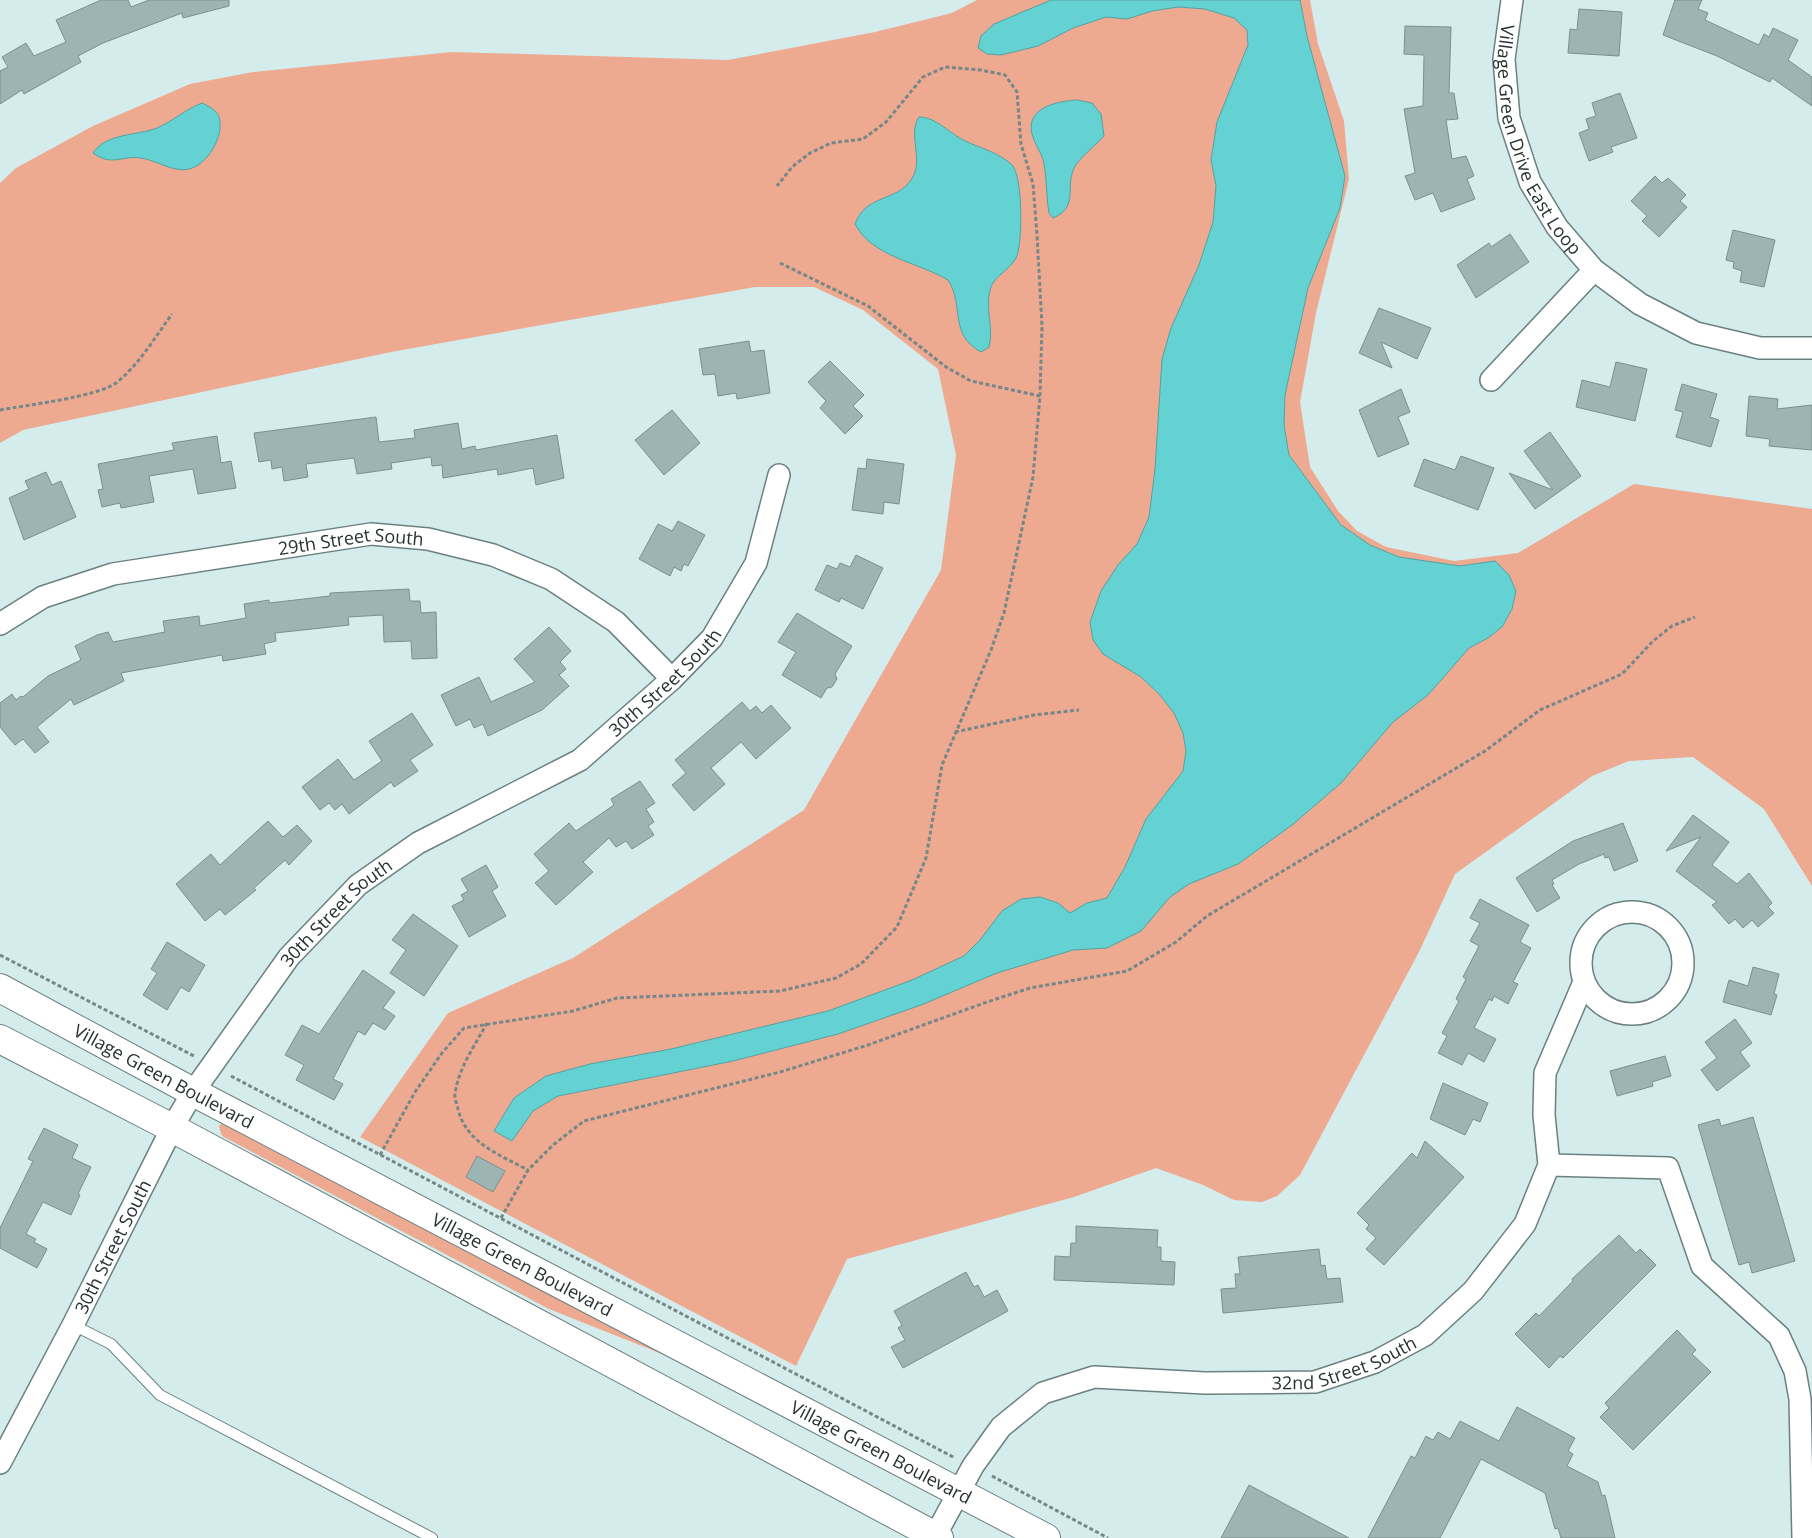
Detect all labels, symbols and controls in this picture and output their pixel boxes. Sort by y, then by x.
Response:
street label: Village Green Drive East Loop [1492,23,1587,259]
street label: 29th Street South [276,522,425,560]
street label: 30th Street South [603,624,727,742]
street label: 30th Street South [274,853,397,971]
street label: Village Green Boulevard [70,1018,258,1134]
street label: 30th Street South [69,1175,156,1318]
street label: Village Green Boulevard [428,1207,617,1321]
street label: 32nd Street South [1272,1330,1420,1394]
street label: Village Green Boulevard [787,1395,976,1509]

